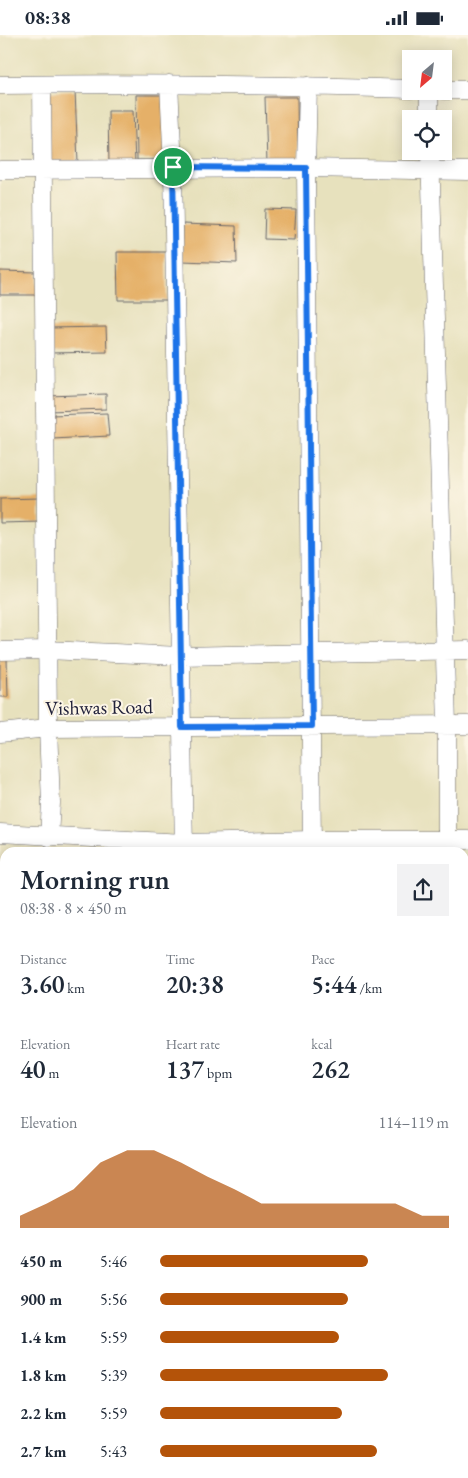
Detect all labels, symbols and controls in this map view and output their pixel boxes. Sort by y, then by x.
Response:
text: 08:38 [25,5,71,30]
north arrow [402,50,452,100]
map controls [402,50,452,160]
button: locate [402,110,452,160]
pin [152,146,194,188]
icon: arrive [159,153,187,181]
street label: Vishwas Road [45,693,154,721]
text: Morning run [20,861,170,897]
button: share [397,864,449,916]
text: 08:38 · 8 × 450 m [20,898,127,919]
text: Distance [20,950,67,968]
text: Time [166,950,195,968]
text: Pace [311,950,335,968]
text: 3.60 [20,968,65,1000]
text: 20:38 [166,968,224,1000]
text: 5:44 [311,968,357,1000]
text: km [65,979,85,997]
text: /km [357,979,382,997]
text: Elevation [20,1035,70,1053]
text: Heart rate [166,1035,220,1053]
text: kcal [311,1035,332,1053]
text: 40 [20,1053,46,1085]
text: 137 [166,1053,204,1085]
text: 262 [311,1053,350,1085]
text: m [46,1064,59,1082]
text: bpm [204,1064,232,1082]
text: Elevation [20,1112,78,1133]
text: 114–119 m [378,1112,449,1133]
text: 450 m [20,1251,62,1272]
text: 5:46 [100,1251,127,1272]
text: 900 m [20,1289,62,1310]
text: 5:56 [100,1289,127,1310]
text: 1.4 km [20,1327,66,1348]
text: 5:59 [100,1327,127,1348]
text: 1.8 km [20,1365,66,1386]
text: 5:39 [100,1365,127,1386]
text: 2.2 km [20,1403,66,1424]
text: 5:59 [100,1403,127,1424]
text: 2.7 km [20,1441,66,1462]
text: 5:43 [100,1441,127,1462]

